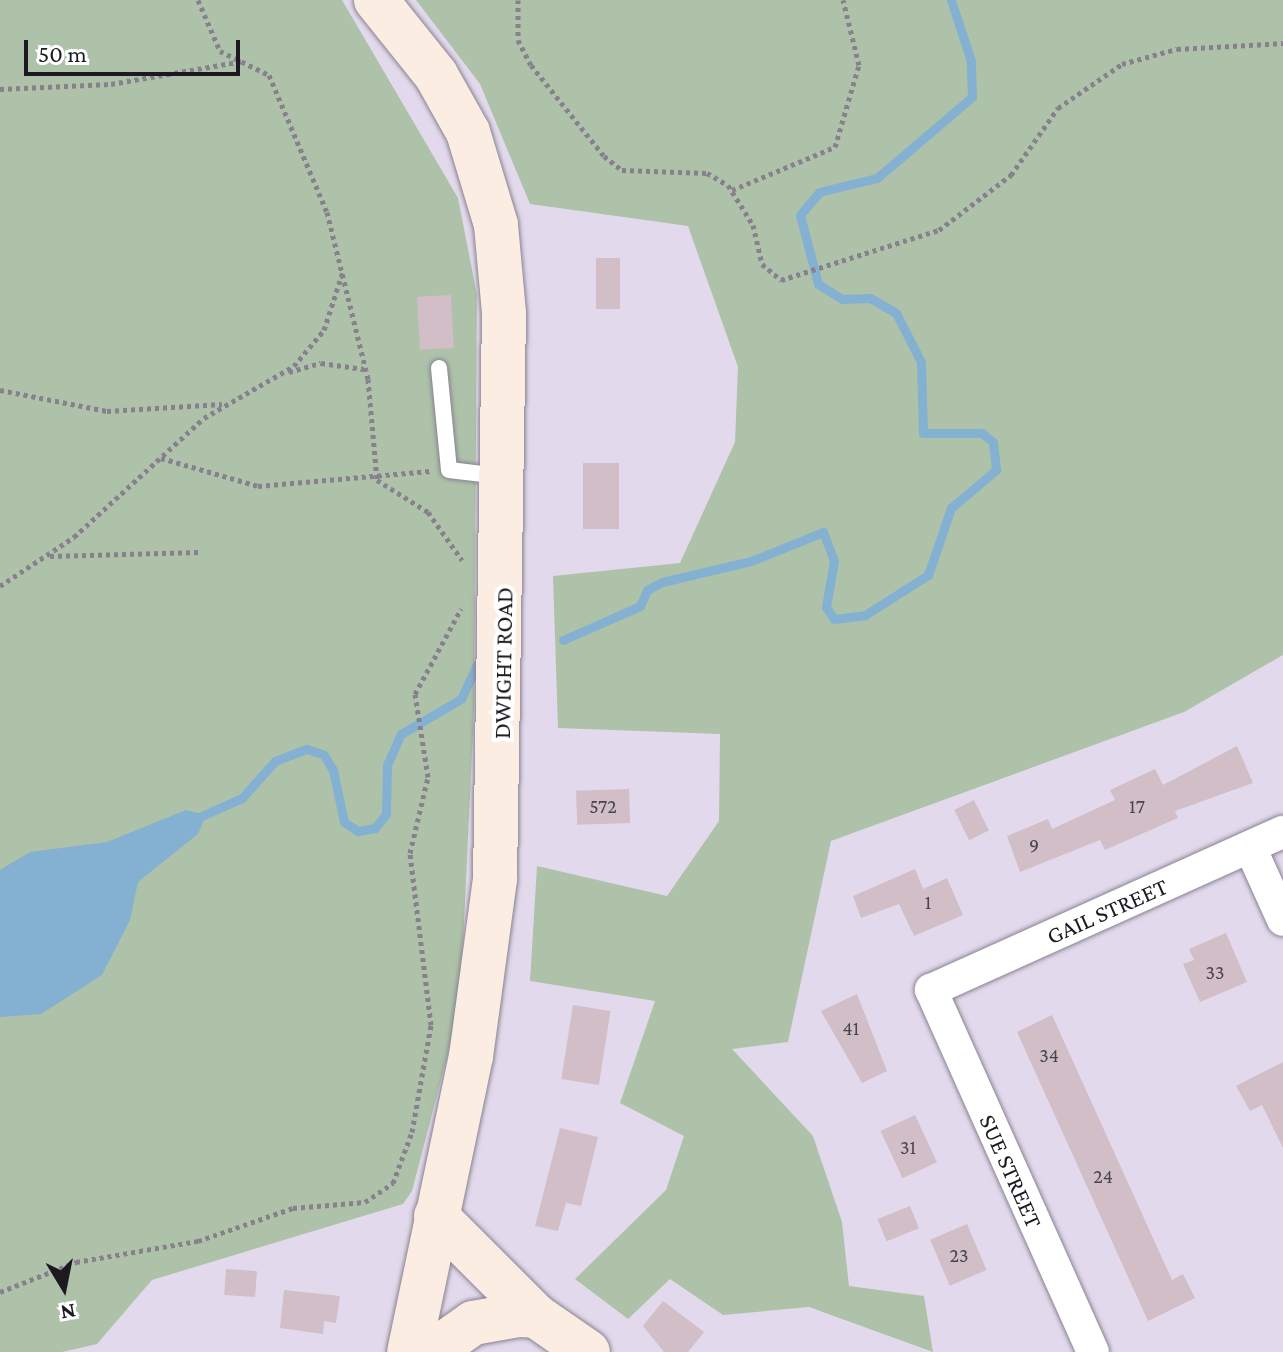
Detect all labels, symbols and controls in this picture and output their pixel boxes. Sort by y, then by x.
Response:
scale bar [28,24,244,74]
text: 50 m [38,40,87,67]
street label: DWIGHT ROAD [487,587,519,739]
house number: 572 [589,794,617,818]
house number: 17 [1129,794,1145,818]
house number: 9 [1029,833,1039,857]
street label: GAIL STREET [1042,872,1172,950]
house number: 1 [925,890,931,914]
house number: 33 [1206,960,1224,984]
house number: 41 [843,1016,859,1040]
house number: 34 [1039,1043,1059,1067]
street label: SUE STREET [973,1110,1049,1232]
house number: 31 [900,1135,916,1159]
house number: 24 [1093,1164,1113,1188]
house number: 23 [949,1243,969,1267]
north arrow [24,1248,104,1328]
text: N [59,1299,78,1326]

